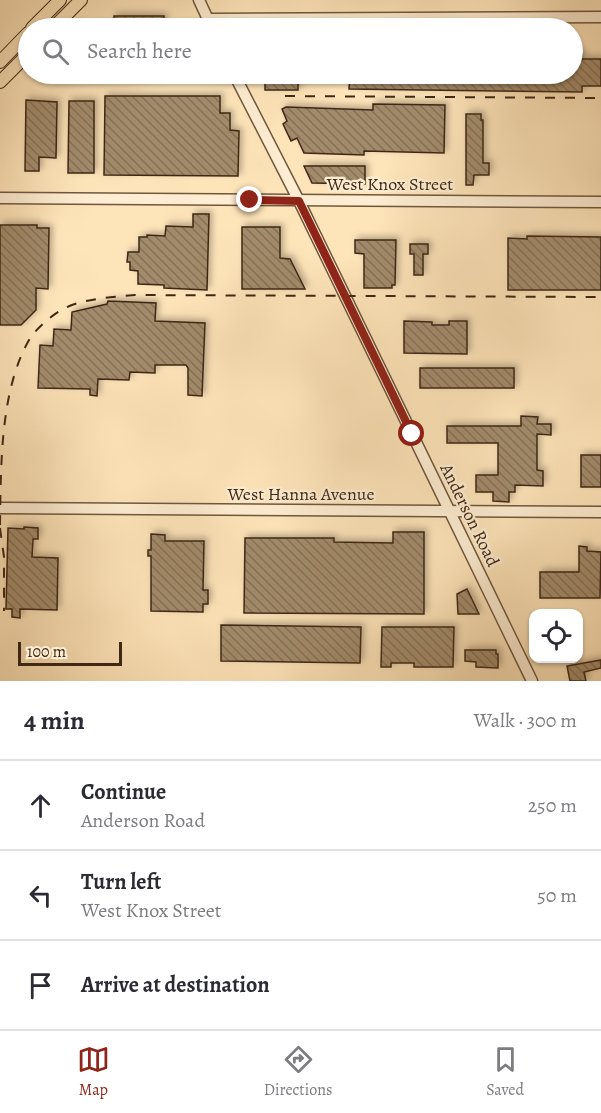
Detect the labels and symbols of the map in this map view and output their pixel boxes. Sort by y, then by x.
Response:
street label: West Knox Street [326,172,453,196]
route end [236,186,262,212]
route start [398,420,424,446]
street label: Anderson Road [434,459,505,571]
street label: West Hanna Avenue [226,482,375,506]
scale bar [18,639,122,666]

